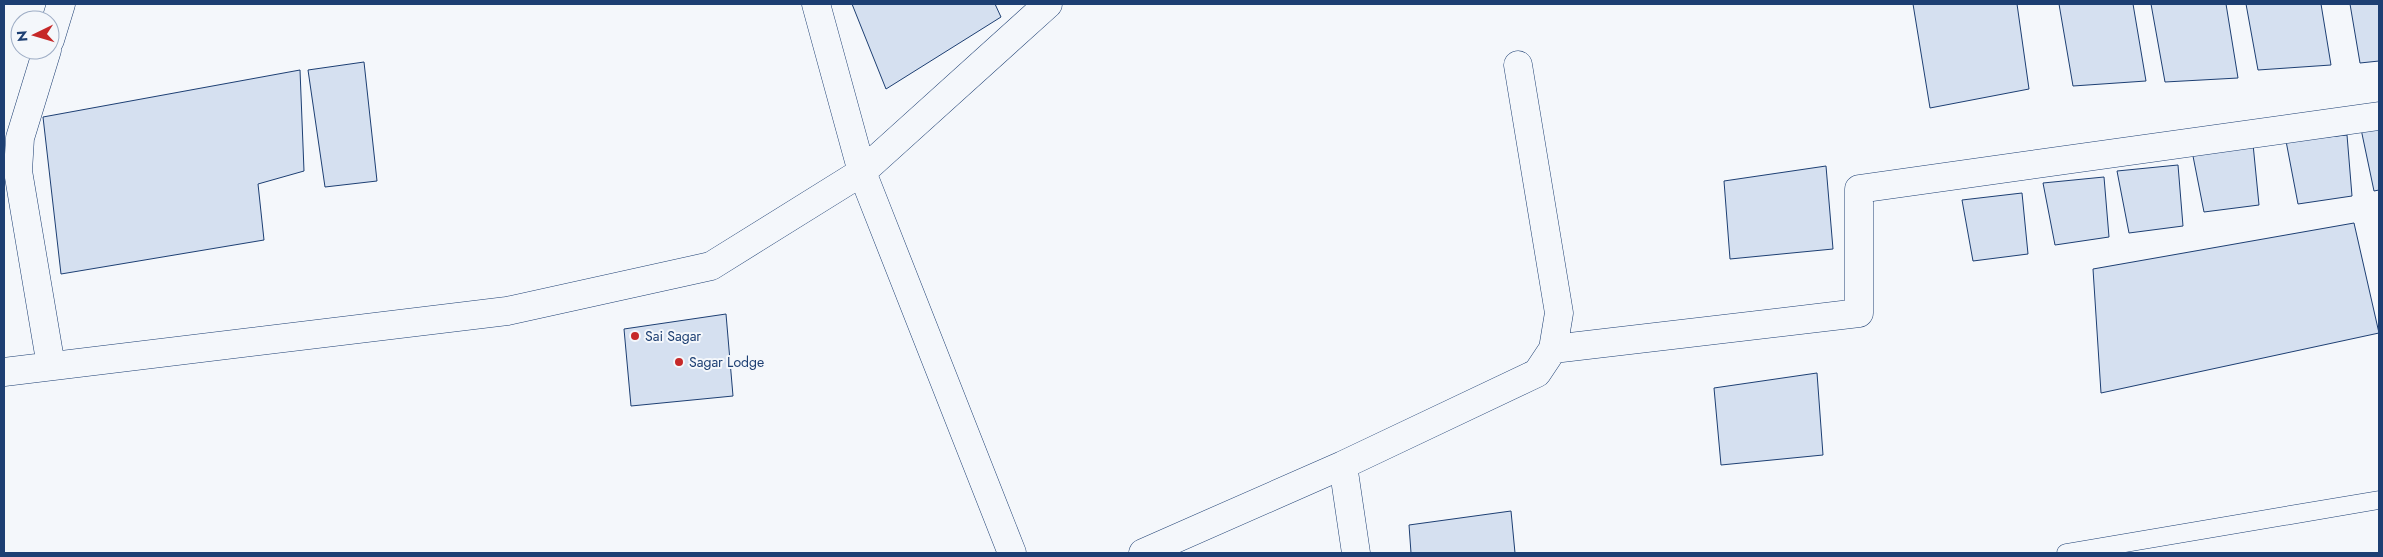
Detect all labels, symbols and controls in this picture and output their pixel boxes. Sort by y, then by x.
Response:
north arrow [10,10,60,60]
text: N [12,30,32,43]
place label: Sai Sagar [645,326,701,346]
marker: Sai Sagar [629,330,641,342]
place label: Sagar Lodge [689,352,764,372]
marker: Sagar Lodge [673,356,685,368]

